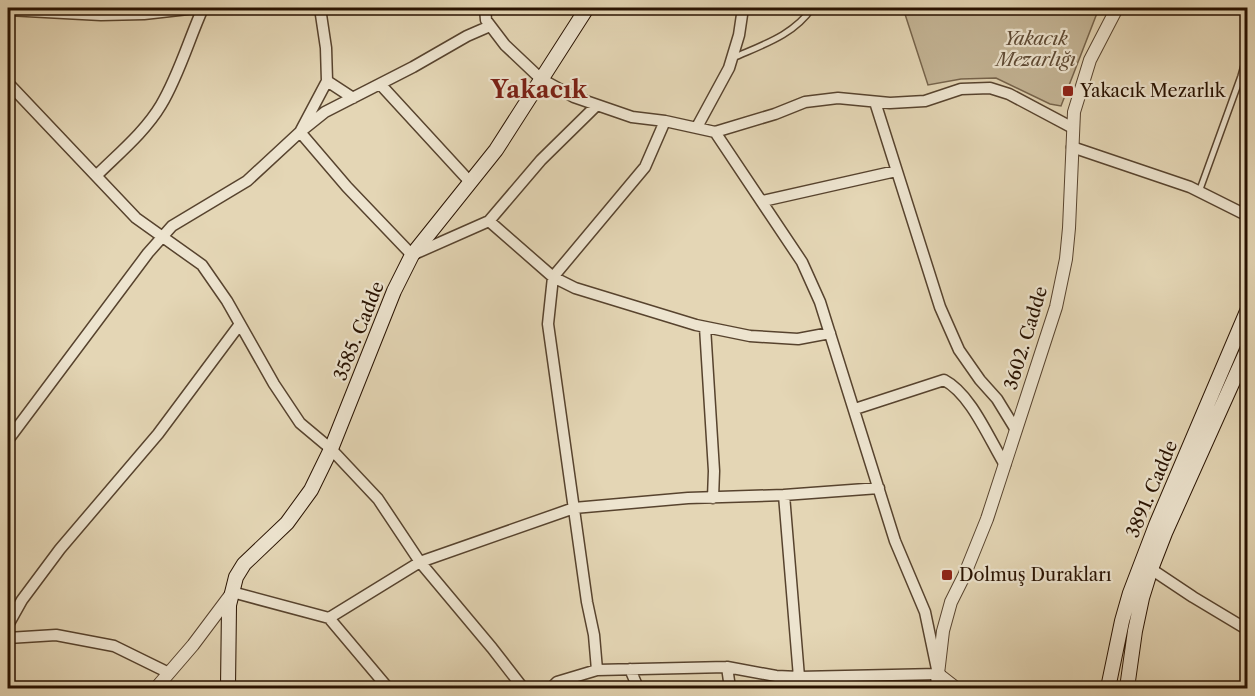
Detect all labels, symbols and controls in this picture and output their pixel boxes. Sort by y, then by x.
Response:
park label: Yakacık Mezarlığı [994,28,1076,71]
district label: Yakacık [490,75,588,104]
place label: Yakacık Mezarlık [1079,80,1227,102]
marker: Yakacık Mezarlık [1061,84,1075,98]
street label: 3585. Cadde [329,278,389,384]
street label: 3602. Cadde [1000,284,1052,392]
street label: 3891. Cadde [1122,437,1182,541]
place label: Dolmuş Durakları [959,564,1112,586]
marker: Dolmuş Durakları [940,568,954,582]

